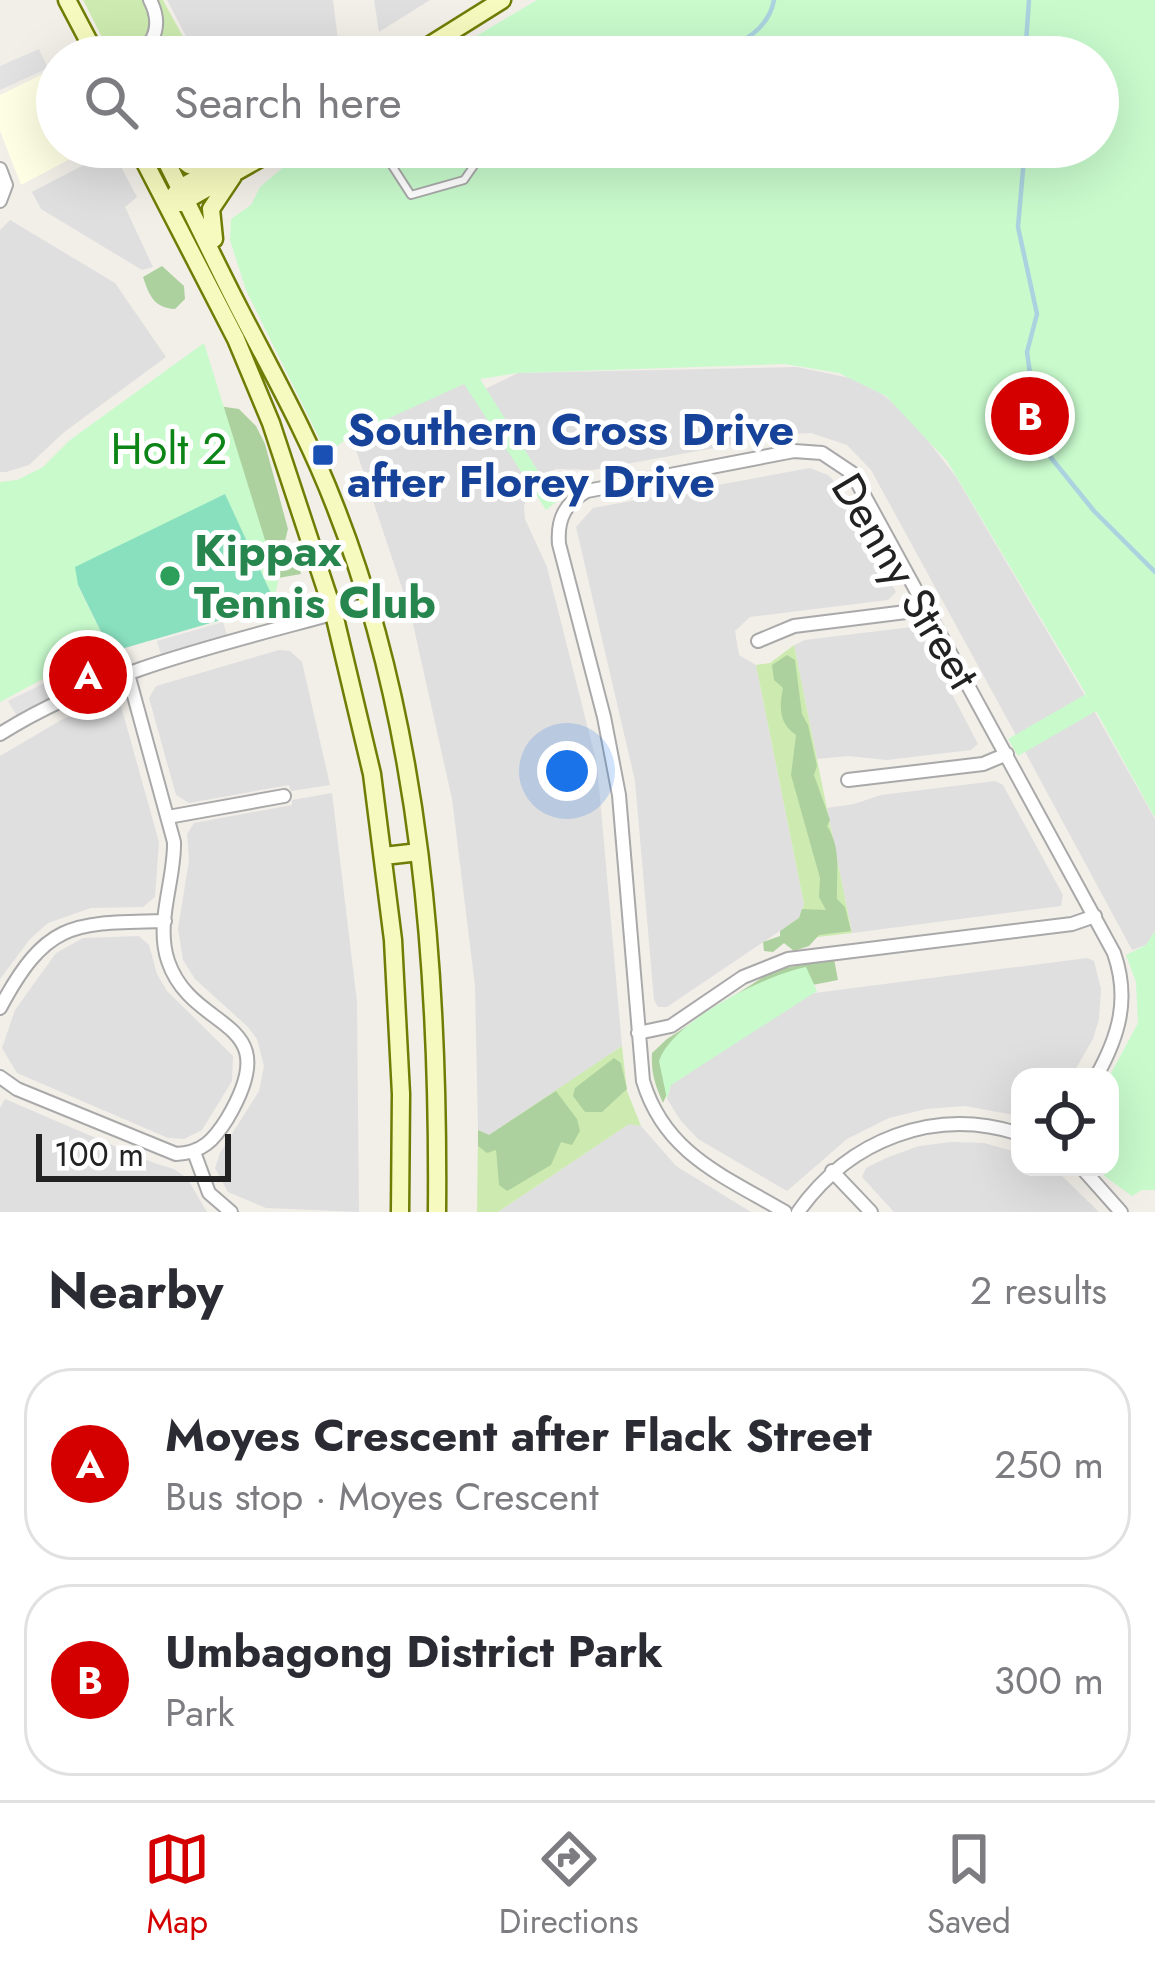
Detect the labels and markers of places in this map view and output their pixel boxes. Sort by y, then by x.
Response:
pin: B [991,371,1069,461]
place label: Southern Cross Drive after Florey Drive [347,397,794,514]
marker: Southern Cross Drive after Florey Drive [310,442,336,468]
place label: Kippax Tennis Club [194,518,436,635]
marker: Kippax Tennis Club [157,563,183,589]
pin: A [49,630,127,720]

